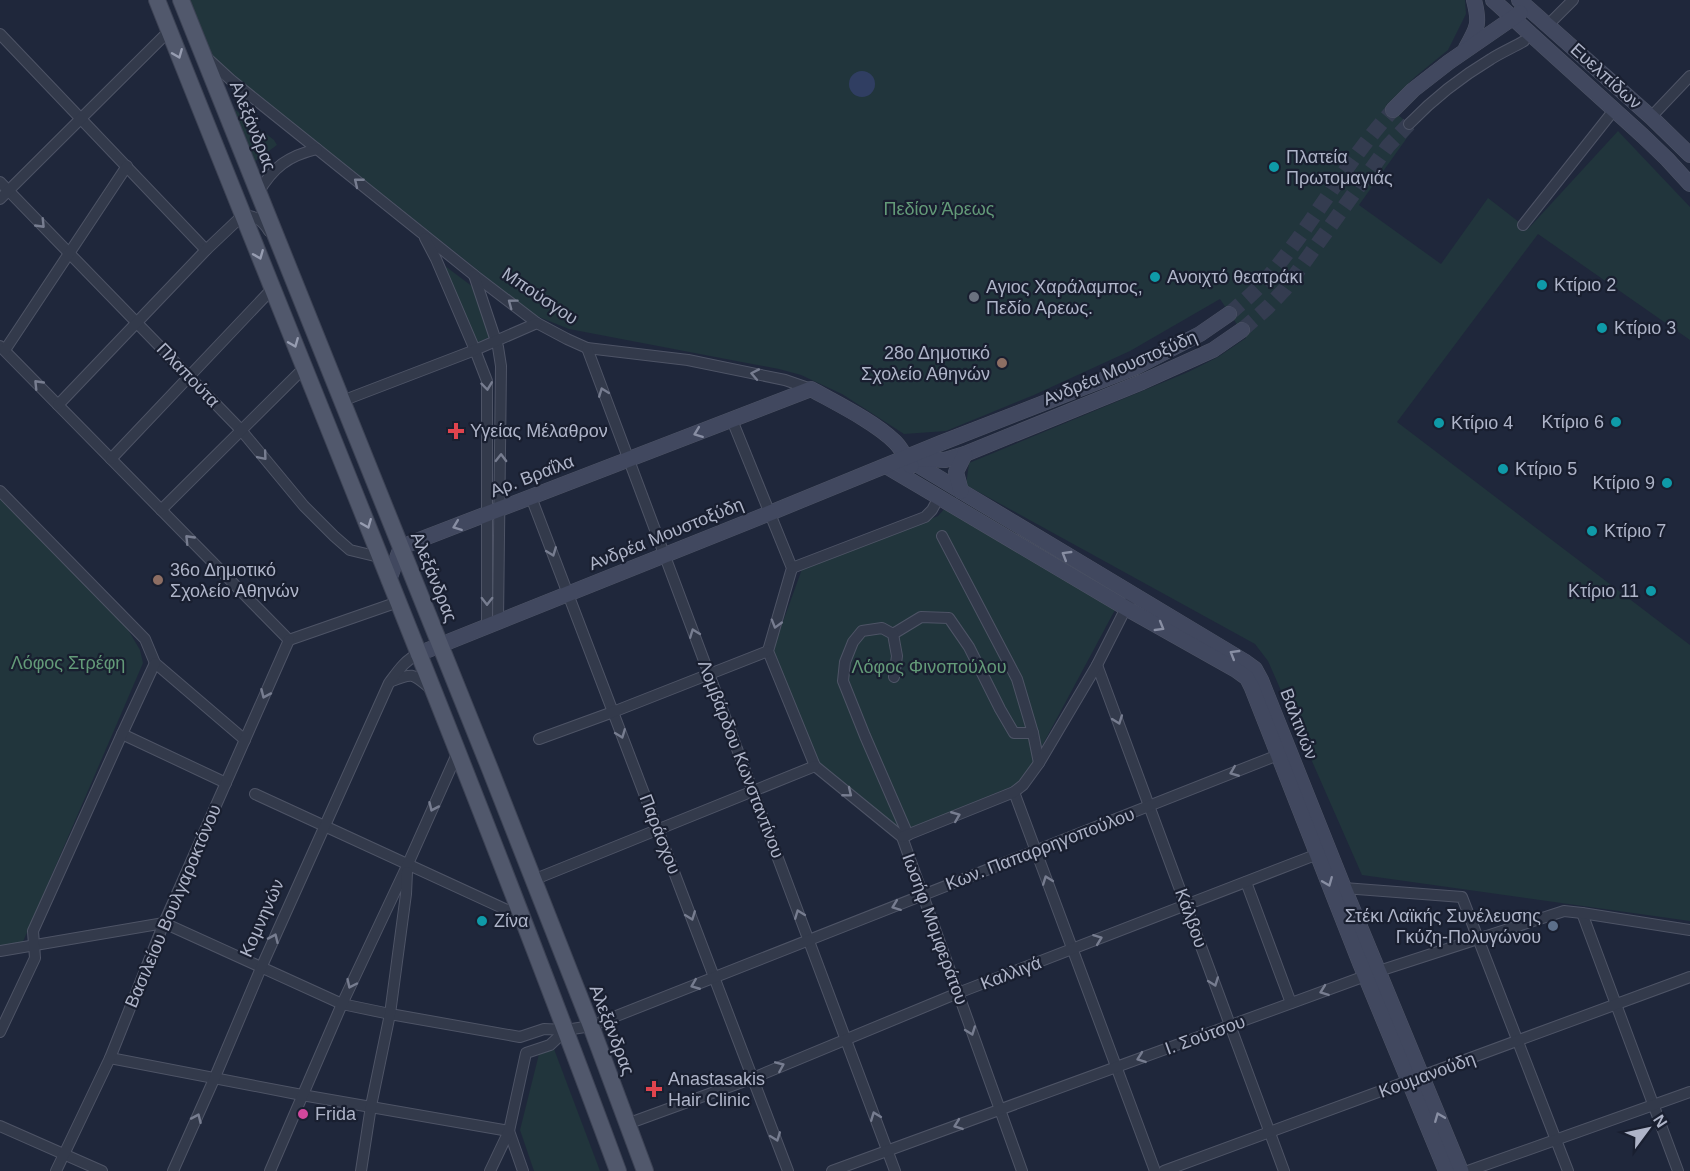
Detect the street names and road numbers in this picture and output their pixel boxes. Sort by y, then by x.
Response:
street label: Ευελπίδων [1566,39,1646,113]
street label: Αλεξάνδρας [226,78,280,174]
street label: Μπούσγου [498,263,582,329]
street label: Ανδρέα Μουστοξύδη [1040,327,1200,409]
street label: Πλαπούτα [153,339,223,411]
street label: Αρ. Βραΐλα [487,451,577,501]
street label: Ανδρέα Μουστοξύδη [586,494,746,574]
street label: Αλεξάνδρας [407,529,461,625]
street label: Λομβάρδου Κωνσταντίνου [694,657,788,861]
street label: Βαλτινών [1276,686,1322,762]
street label: Παράσχου [636,791,684,877]
street label: Βασιλείου Βουλγαροκτόνου [121,801,225,1011]
street label: Κων. Παπαρρηγοπούλου [943,804,1137,894]
street label: Ιωσήφ Μομφεράτου [898,851,972,1007]
street label: Κομνηνών [236,876,288,960]
street label: Κάλβου [1171,886,1211,950]
street label: Καλλιγά [978,952,1044,994]
street label: Αλεξάνδρας [586,982,639,1078]
street label: Ι. Σούτσου [1162,1011,1248,1059]
street label: Κουμανούδη [1376,1048,1478,1102]

